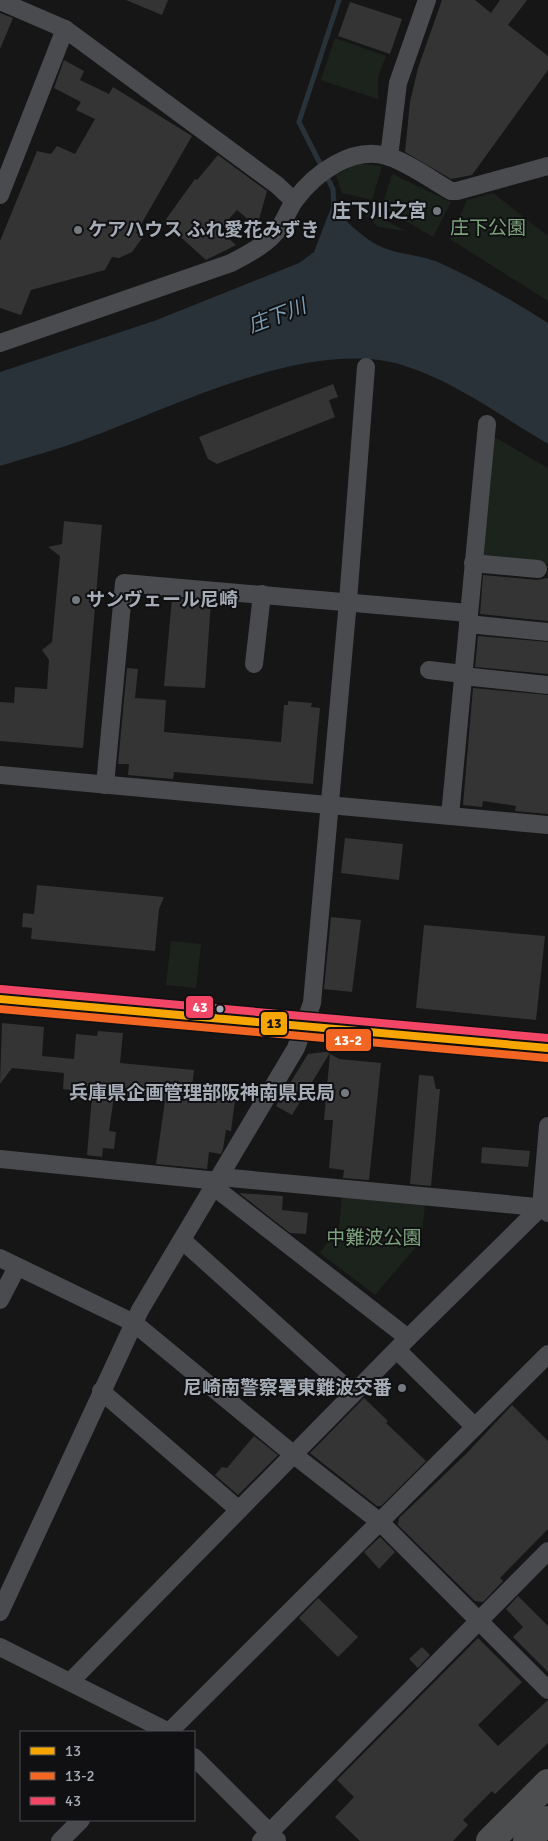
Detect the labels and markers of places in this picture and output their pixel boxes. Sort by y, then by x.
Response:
place label: 庄下川之宮 [332,199,427,223]
marker: 庄下川之宮 [431,205,443,217]
place label: ケアハウス ふれ愛花みずき [88,218,319,242]
marker: ケアハウス ふれ愛花みずき [72,224,84,236]
place label: サンヴェール尼崎 [86,588,238,612]
marker: サンヴェール尼崎 [70,594,82,606]
unlabelled marker [215,1004,225,1014]
place label: 兵庫県企画管理部阪神南県民局 [69,1081,335,1105]
marker: 兵庫県企画管理部阪神南県民局 [339,1087,351,1099]
place label: 尼崎南警察署東難波交番 [183,1376,392,1400]
marker: 尼崎南警察署東難波交番 [396,1382,408,1394]

